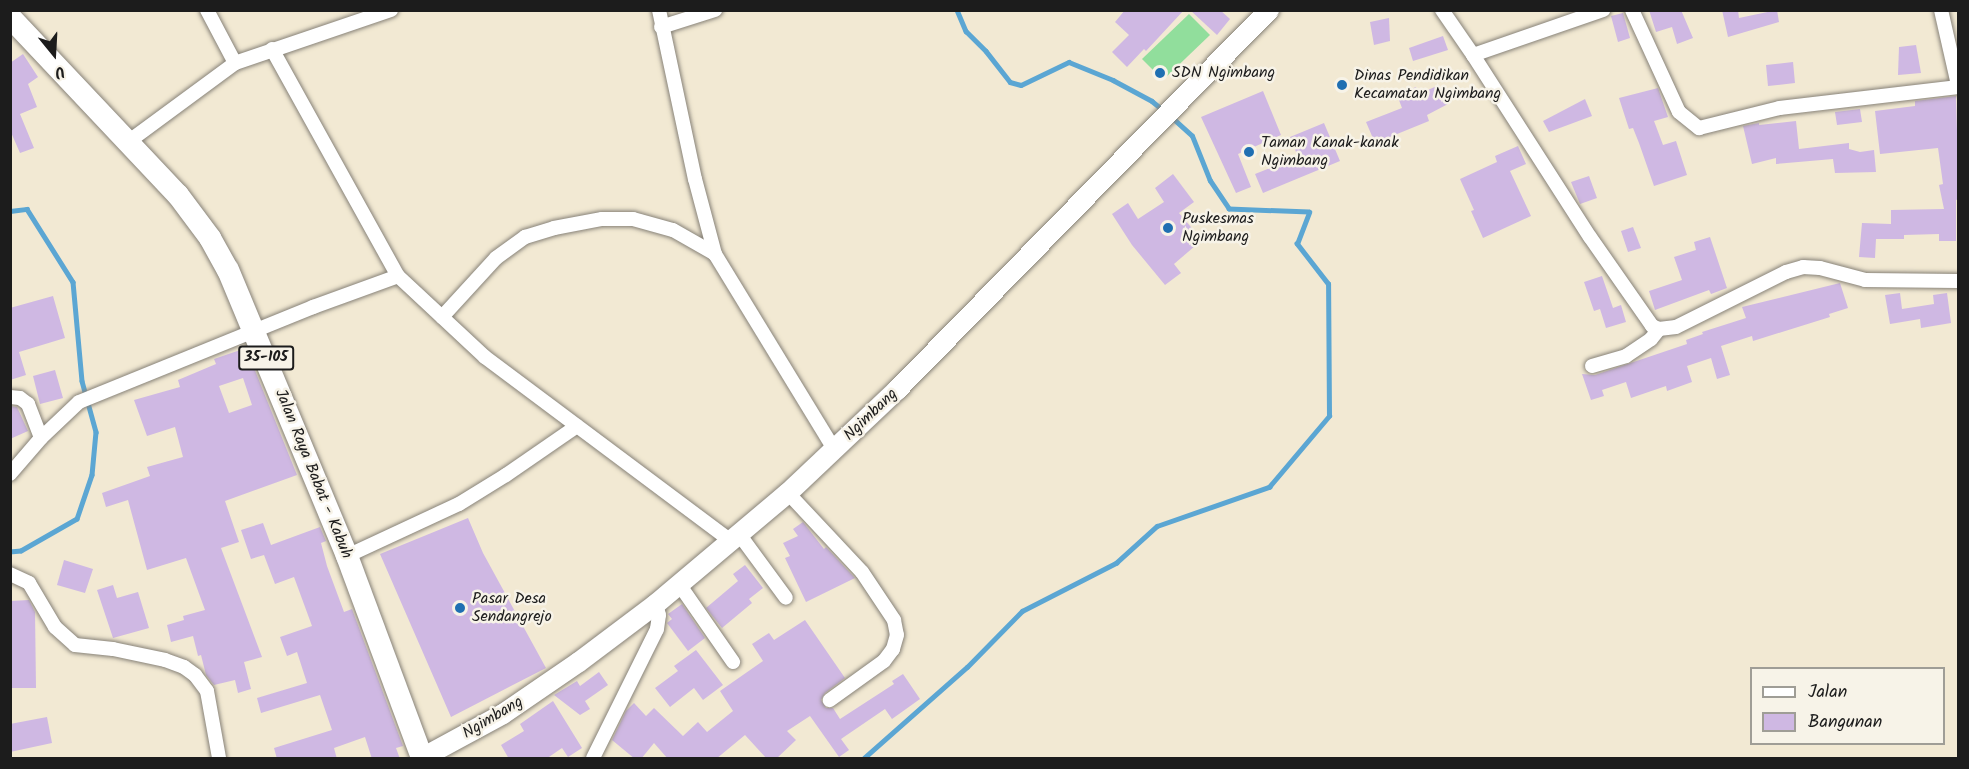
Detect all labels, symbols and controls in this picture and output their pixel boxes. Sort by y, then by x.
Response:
north arrow [24,24,84,84]
text: U [51,58,68,85]
place label: SDN Ngimbang [1172,63,1275,83]
marker: SDN Ngimbang [1153,66,1167,80]
place label: Dinas Pendidikan Kecamatan Ngimbang [1354,66,1501,104]
marker: Dinas Pendidikan Kecamatan Ngimbang [1335,78,1349,92]
place label: Taman Kanak-kanak Ngimbang [1261,133,1399,171]
marker: Taman Kanak-kanak Ngimbang [1242,145,1256,159]
place label: Puskesmas Ngimbang [1182,209,1254,247]
marker: Puskesmas Ngimbang [1159,219,1177,237]
road number: 35-105 [238,346,294,370]
street label: Ngimbang [840,385,902,445]
street label: Jalan Raya Babat - Kabuh [270,386,356,562]
place label: Pasar Desa Sendangrejo [472,589,552,627]
marker: Pasar Desa Sendangrejo [453,601,467,615]
legend [1750,667,1945,745]
text: Jalan [1808,678,1847,707]
street label: Ngimbang [459,693,527,743]
text: Bangunan [1808,708,1882,737]

